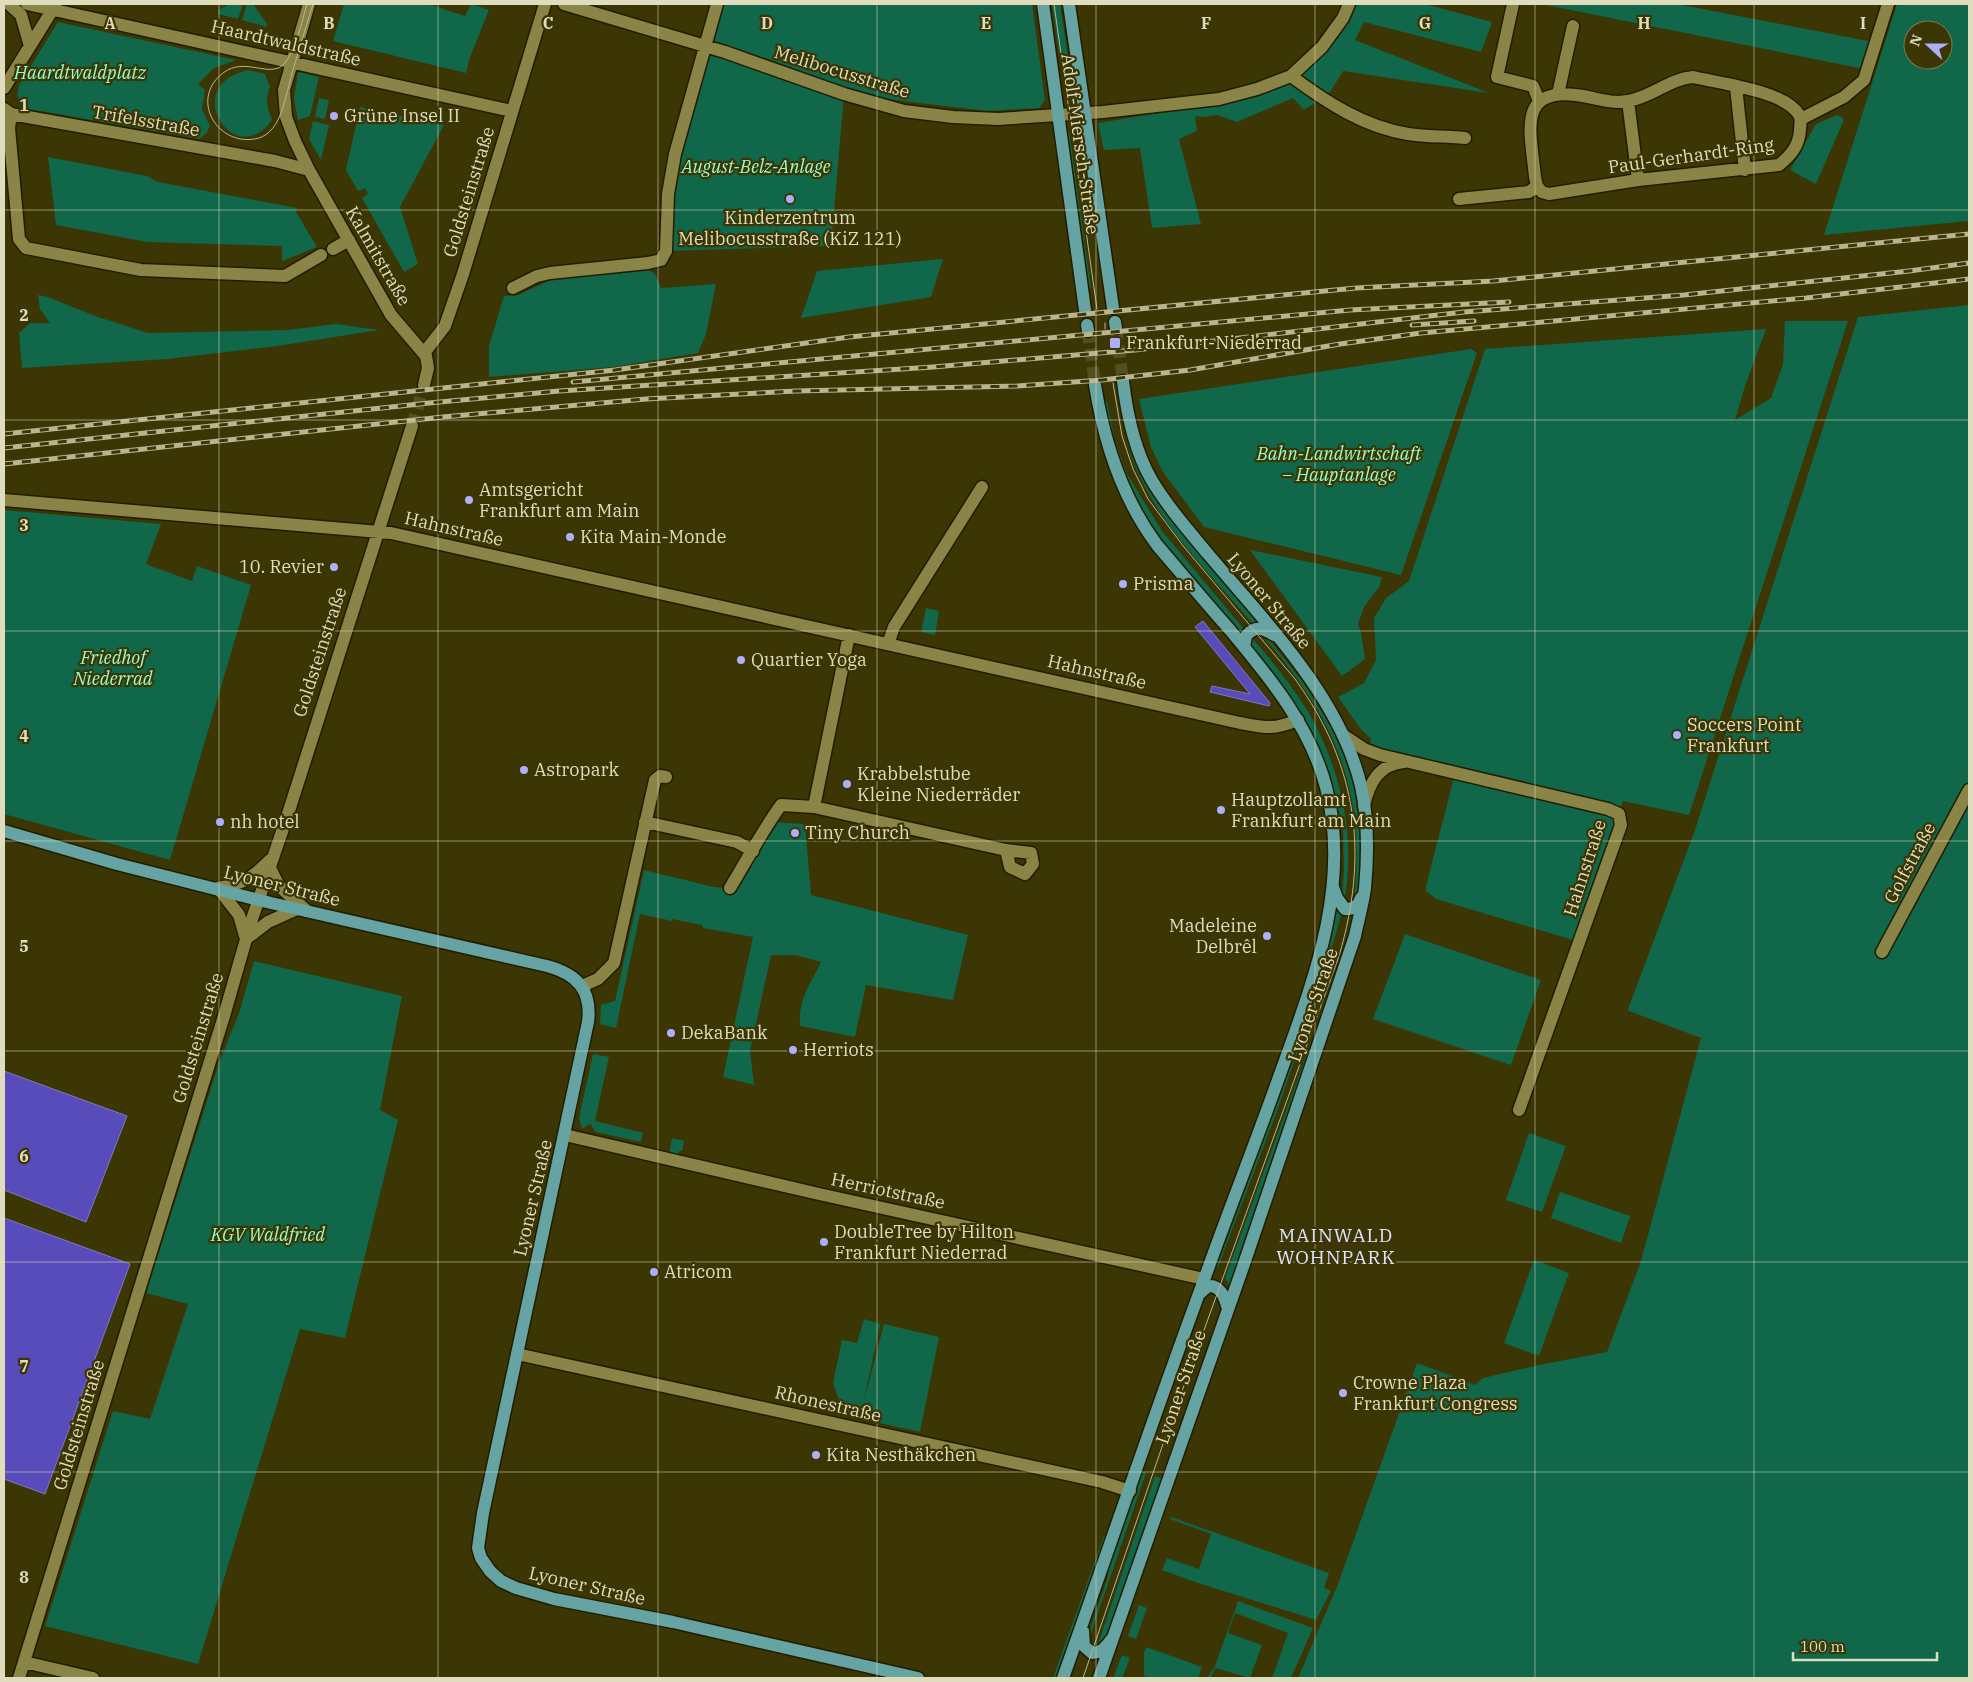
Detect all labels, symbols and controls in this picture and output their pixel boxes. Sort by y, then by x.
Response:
text: A [104,13,116,33]
text: B [323,13,335,33]
text: C [543,13,553,33]
text: D [761,13,773,33]
text: E [981,13,991,33]
text: F [1201,13,1211,33]
text: G [1419,13,1431,33]
text: H [1638,13,1651,33]
text: I [1860,13,1866,33]
street label: Haardtwaldstraße [209,14,363,71]
north arrow [1903,20,1953,70]
text: N [1905,32,1926,49]
street label: Melibocusstraße [771,40,913,103]
street label: Adolf-Miersch-Straße [1056,52,1105,236]
park label: Haardtwaldplatz [13,61,147,84]
text: 1 [19,95,29,115]
street label: Trifelsstraße [90,100,202,141]
place label: Grüne Insel II [344,104,460,127]
marker: Grüne Insel II [328,110,340,122]
street label: Goldsteinstraße [438,124,499,260]
street label: Paul-Gerhardt-Ring [1606,132,1776,179]
park label: August-Belz-Anlage [680,155,831,178]
marker: Kinderzentrum Melibocusstraße (KiZ 121) [784,193,796,205]
street label: Kalmitstraße [341,202,416,310]
place label: Kinderzentrum Melibocusstraße (KiZ 121) [678,206,902,250]
text: 2 [19,305,29,325]
place label: Frankfurt-Niederrad [1126,331,1302,354]
marker: Frankfurt-Niederrad [1108,336,1122,350]
park label: Bahn-Landwirtschaft – Hauptanlage [1256,442,1422,486]
place label: Amtsgericht Frankfurt am Main [479,478,639,522]
marker: Amtsgericht Frankfurt am Main [463,494,475,506]
street label: Hahnstraße [402,506,506,551]
text: 3 [19,515,29,535]
place label: Kita Main-Monde [580,525,726,548]
marker: Kita Main-Monde [564,531,576,543]
street label: Lyoner Straße [1222,548,1316,654]
place label: 10. Revier [239,555,324,578]
marker: 10. Revier [328,561,340,573]
place label: Prisma [1133,572,1194,595]
marker: Prisma [1117,578,1129,590]
street label: Goldsteinstraße [288,584,351,720]
park label: Friedhof Niederrad [73,646,153,690]
place label: Quartier Yoga [751,648,867,671]
street label: Hahnstraße [1045,649,1149,694]
marker: Quartier Yoga [735,654,747,666]
place label: Soccers Point Frankfurt [1687,713,1801,757]
text: 4 [19,726,29,746]
marker: Soccers Point Frankfurt [1671,729,1683,741]
place label: Astropark [534,758,620,781]
place label: Krabbelstube Kleine Niederräder [857,762,1020,806]
marker: Astropark [518,764,530,776]
marker: Krabbelstube Kleine Niederräder [841,778,853,790]
place label: Hauptzollamt Frankfurt am Main [1231,788,1391,832]
marker: Hauptzollamt Frankfurt am Main [1215,804,1227,816]
place label: nh hotel [230,810,300,833]
marker: nh hotel [214,816,226,828]
street label: Hahnstraße [1558,816,1611,919]
street label: Golfstraße [1879,818,1941,907]
place label: Tiny Church [805,821,910,844]
marker: Tiny Church [789,827,801,839]
street label: Lyoner Straße [222,860,343,911]
place label: Madeleine Delbrêl [1169,914,1257,958]
marker: Madeleine Delbrêl [1261,930,1273,942]
text: 5 [19,936,29,956]
street label: Lyoner Straße [1282,945,1343,1065]
street label: Goldsteinstraße [167,970,228,1106]
place label: DekaBank [681,1021,768,1044]
marker: DekaBank [665,1027,677,1039]
place label: Herriots [803,1038,874,1061]
marker: Herriots [787,1044,799,1056]
street label: Lyoner Straße [508,1137,557,1258]
text: 6 [19,1146,29,1166]
street label: Herriotstraße [829,1167,947,1214]
place label: DoubleTree by Hilton Frankfurt Niederrad [834,1220,1014,1264]
park label: KGV Waldfried [210,1223,325,1246]
district label: MAINWALD WOHNPARK [1276,1223,1396,1269]
marker: DoubleTree by Hilton Frankfurt Niederrad [818,1236,830,1248]
place label: Atricom [664,1260,733,1283]
marker: Atricom [648,1266,660,1278]
street label: Lyoner Straße [1150,1327,1211,1447]
text: 7 [19,1356,29,1376]
street label: Goldsteinstraße [48,1357,109,1493]
place label: Crowne Plaza Frankfurt Congress [1353,1371,1518,1415]
street label: Rhonestraße [773,1380,884,1427]
marker: Crowne Plaza Frankfurt Congress [1337,1387,1349,1399]
place label: Kita Nesthäkchen [826,1443,976,1466]
marker: Kita Nesthäkchen [810,1449,822,1461]
street label: Lyoner Straße [527,1561,648,1610]
text: 8 [19,1567,29,1587]
scale bar [1793,1630,1937,1662]
text: 100 m [1800,1637,1845,1656]

